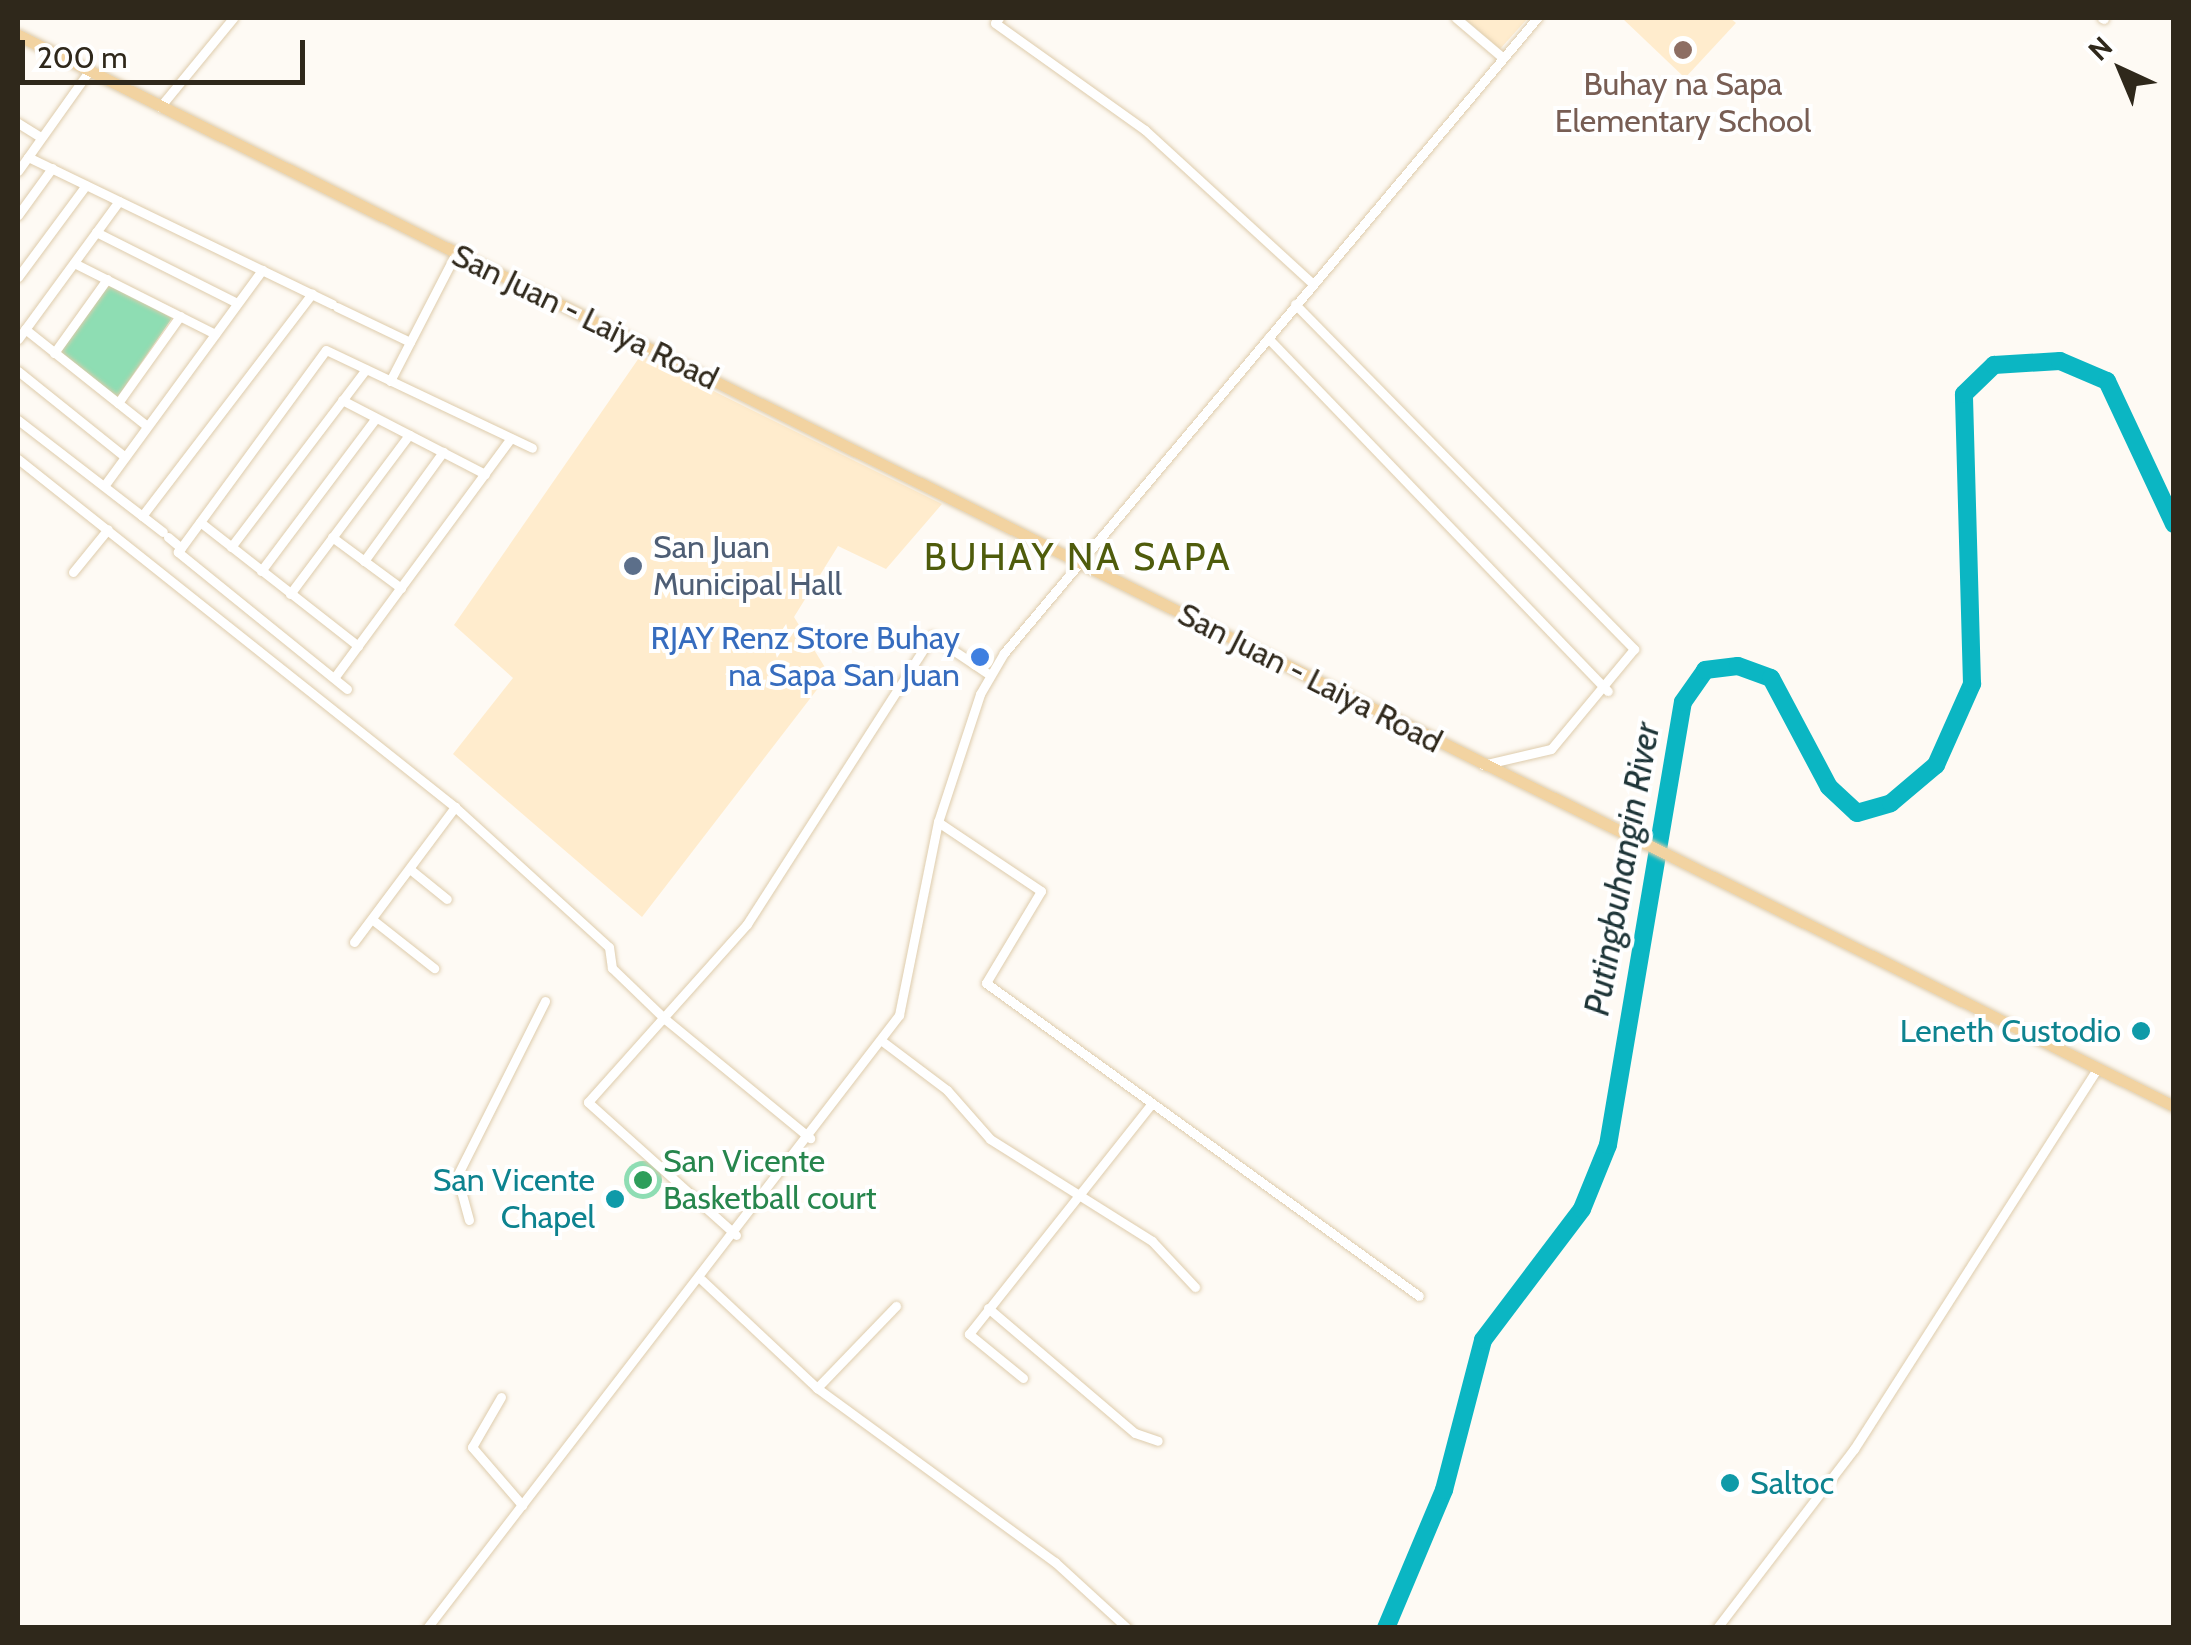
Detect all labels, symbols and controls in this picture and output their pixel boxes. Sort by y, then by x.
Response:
scale bar [25,20,310,82]
north arrow [2071,20,2171,120]
text: N [2081,29,2119,68]
text: 200 m [37,39,128,76]
marker: Buhay na Sapa Elementary School [1672,39,1694,61]
place label: Buhay na Sapa Elementary School [1555,66,1811,141]
street label: San Juan - Laiya Road [446,236,724,398]
place label: San Juan Municipal Hall [653,529,842,604]
district label: BUHAY NA SAPA [924,534,1232,580]
marker: San Juan Municipal Hall [622,555,644,577]
street label: San Juan - Laiya Road [1172,595,1448,761]
place label: RJAY Renz Store Buhay na Sapa San Juan [651,620,960,695]
marker: RJAY Renz Store Buhay na Sapa San Juan [969,646,991,668]
water label: Putingbuhangin River [1576,719,1668,1019]
place label: Leneth Custodio [1900,1012,2121,1050]
marker: Leneth Custodio [2130,1020,2152,1042]
place label: San Vicente Basketball court [663,1143,877,1218]
place label: San Vicente Chapel [433,1162,595,1237]
marker: San Vicente Basketball court [632,1169,654,1191]
marker: San Vicente Chapel [604,1188,626,1210]
place label: Saltoc [1750,1464,1834,1502]
marker: Saltoc [1719,1472,1741,1494]

